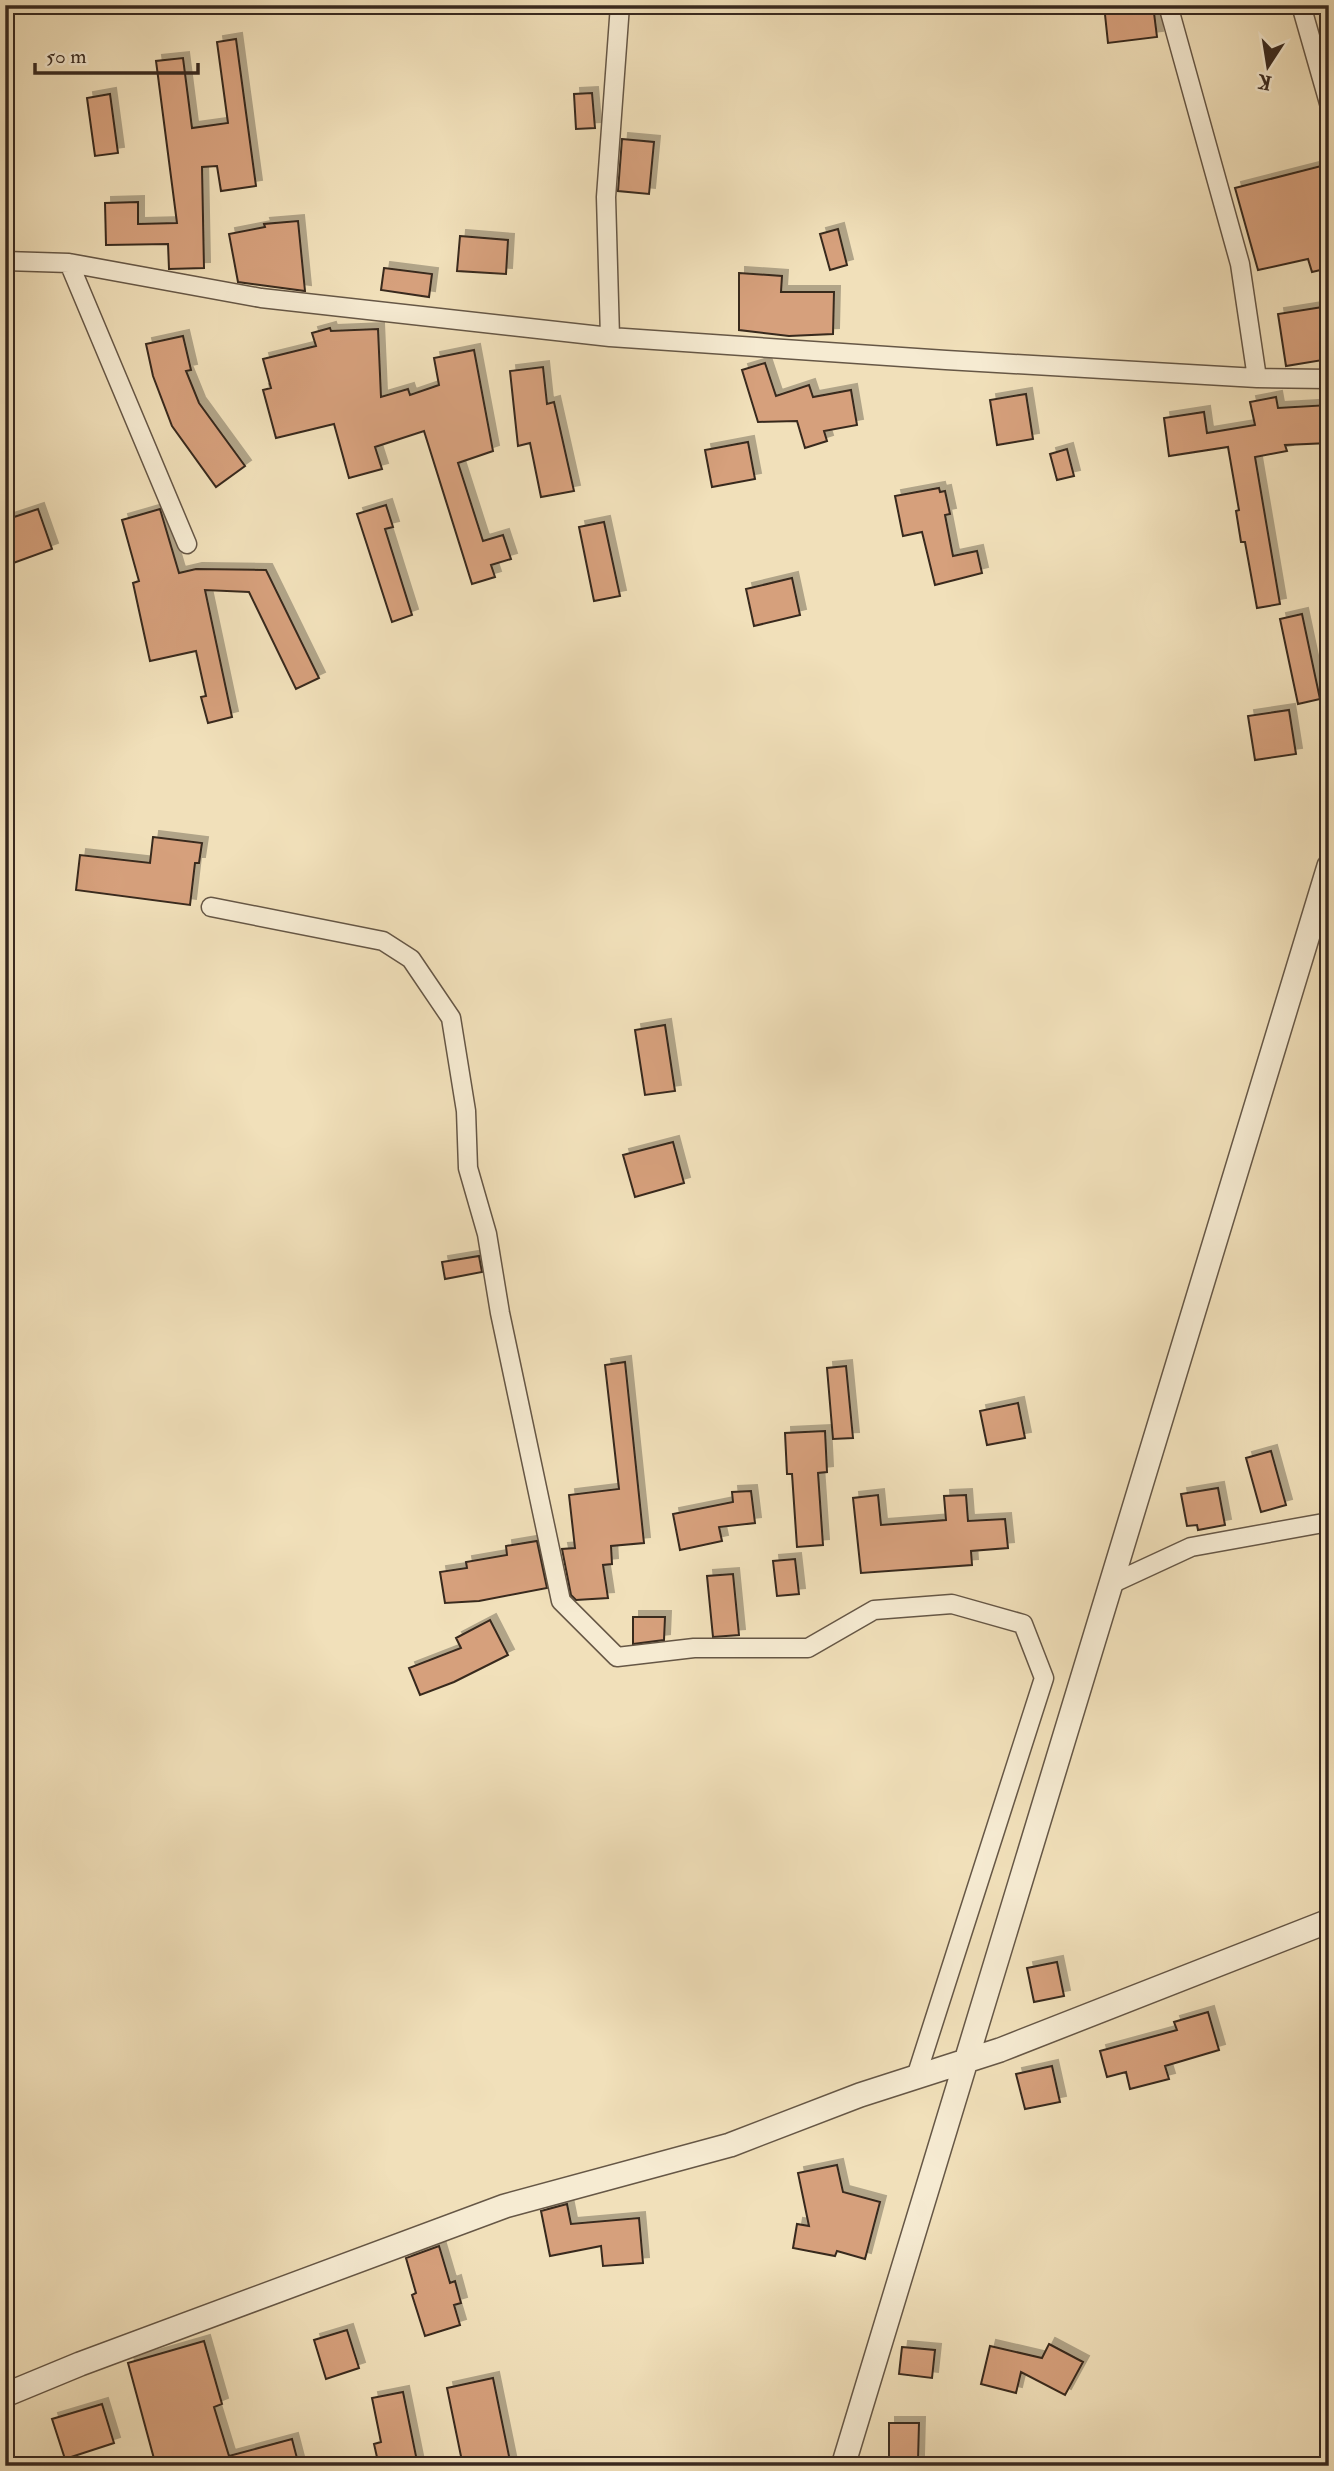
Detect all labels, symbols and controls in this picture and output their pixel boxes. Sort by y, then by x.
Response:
scale bar [35,32,198,76]
north arrow [1232,32,1302,102]
text: 50 m [46,43,87,70]
text: K [1255,68,1274,95]

